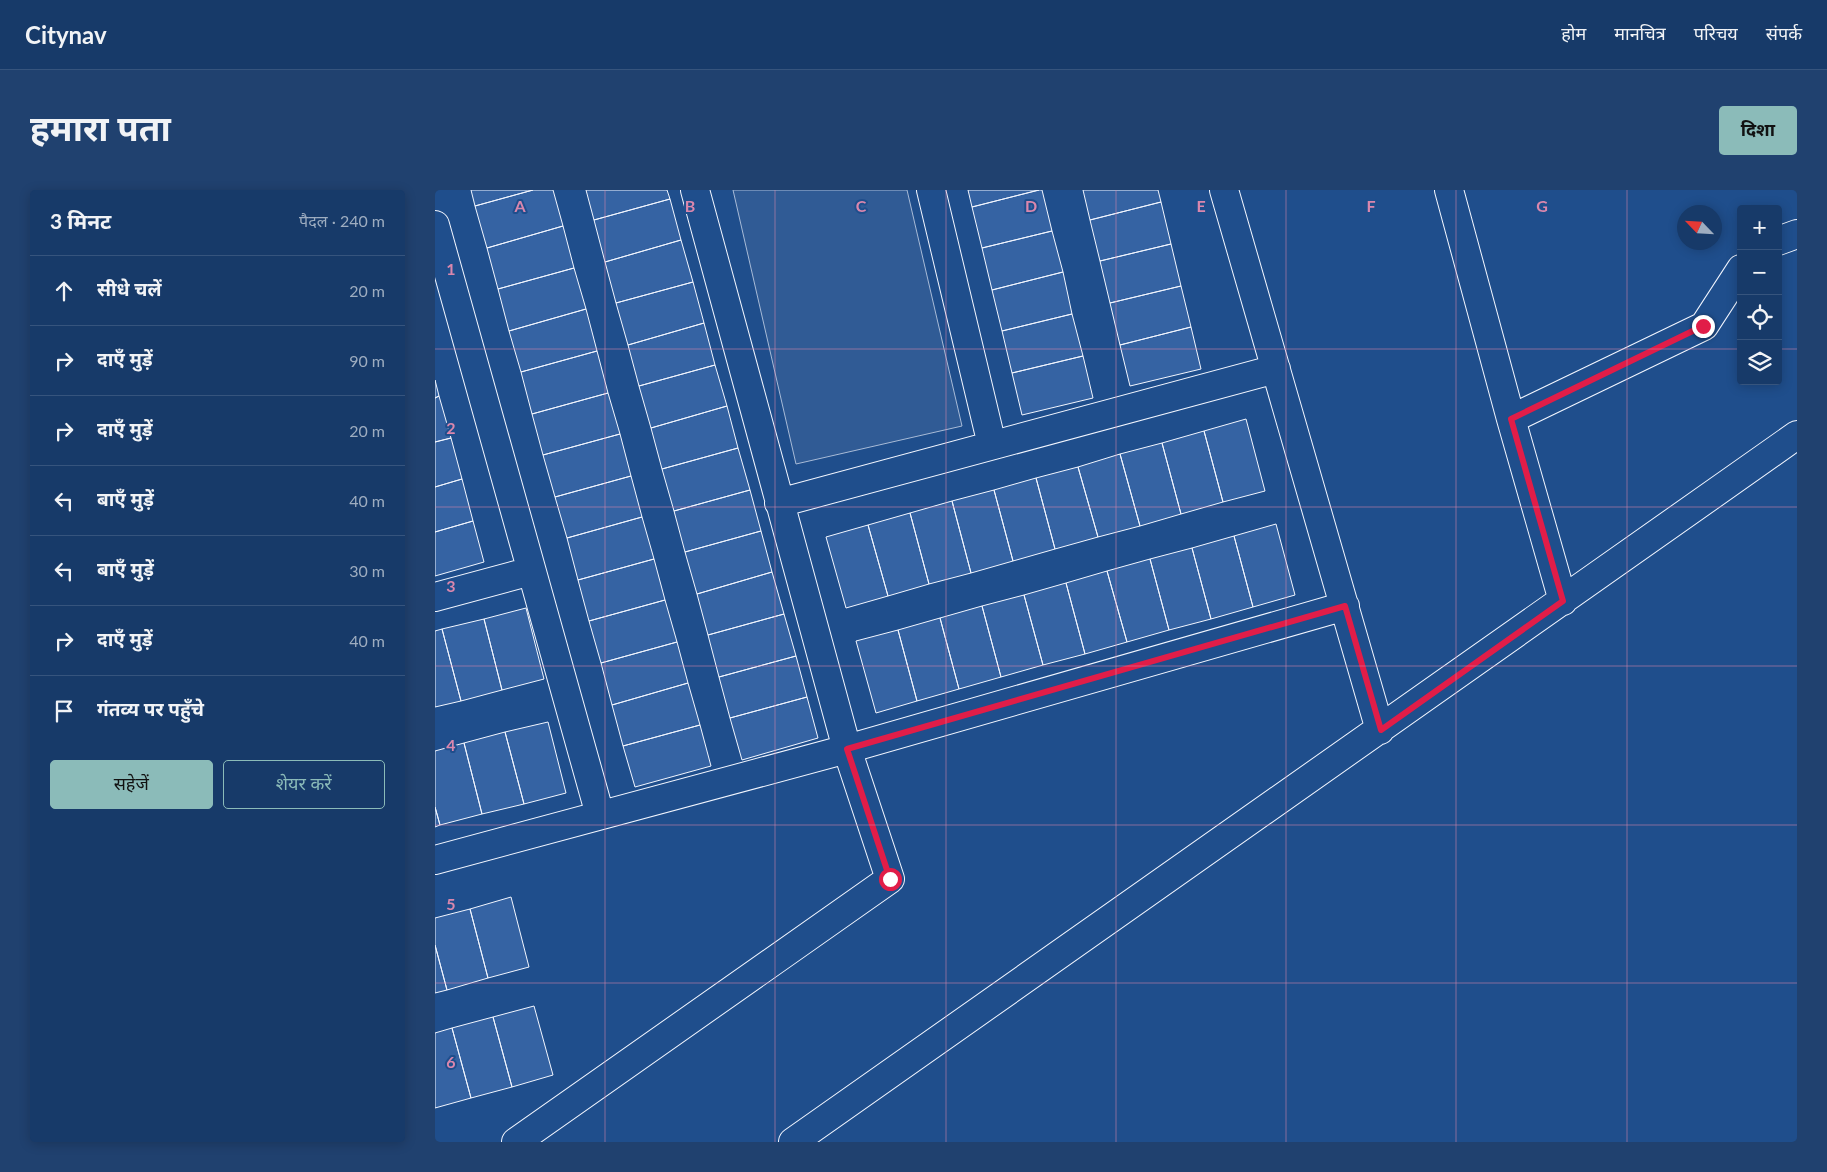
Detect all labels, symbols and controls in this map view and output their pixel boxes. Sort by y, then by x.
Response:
text: Citynav [25,20,107,49]
text: होम [1561,22,1586,44]
text: मानचित्र [1614,22,1666,44]
text: परिचय [1694,22,1738,44]
text: संपर्क [1766,22,1802,44]
text: हमारा पता [30,106,171,148]
button: दिशा [1719,106,1797,155]
text: A [513,196,526,215]
text: B [685,196,695,215]
text: C [856,196,867,215]
text: D [1025,196,1037,215]
text: E [1196,196,1206,215]
text: F [1366,196,1376,215]
text: G [1536,196,1548,215]
north arrow [1677,205,1722,250]
map controls [1737,205,1782,385]
button: + [1737,205,1782,250]
text: 3 मिनट [50,208,111,233]
text: पैदल · 240 m [299,211,385,230]
button: − [1737,250,1782,295]
text: 1 [446,259,456,278]
icon: ahead [50,277,78,305]
text: सीधे चलें [97,277,162,300]
text: 20 m [349,281,385,300]
button: locate [1737,295,1782,340]
route end [1692,315,1715,338]
button: layers [1737,340,1782,385]
icon: right [50,347,78,375]
text: दाएँ मुड़ें [97,347,153,370]
text: 90 m [349,351,385,370]
icon: right [50,417,78,445]
text: दाएँ मुड़ें [97,417,153,440]
text: 2 [446,418,456,437]
text: 20 m [349,421,385,440]
icon: left [50,487,78,515]
text: बाएँ मुड़ें [97,487,154,510]
text: 40 m [349,491,385,510]
icon: left [50,557,78,585]
text: बाएँ मुड़ें [97,557,154,580]
text: 30 m [349,561,385,580]
text: 3 [446,576,456,595]
icon: right [50,627,78,655]
text: दाएँ मुड़ें [97,627,153,650]
text: 40 m [349,631,385,650]
icon: arrive [50,697,78,725]
text: गंतव्य पर पहुँचे [97,697,204,720]
text: 4 [446,735,456,754]
button: सहेजें [50,760,213,809]
button: शेयर करें [223,760,385,809]
route start [879,868,902,891]
text: 5 [446,894,456,913]
text: 6 [446,1052,456,1071]

